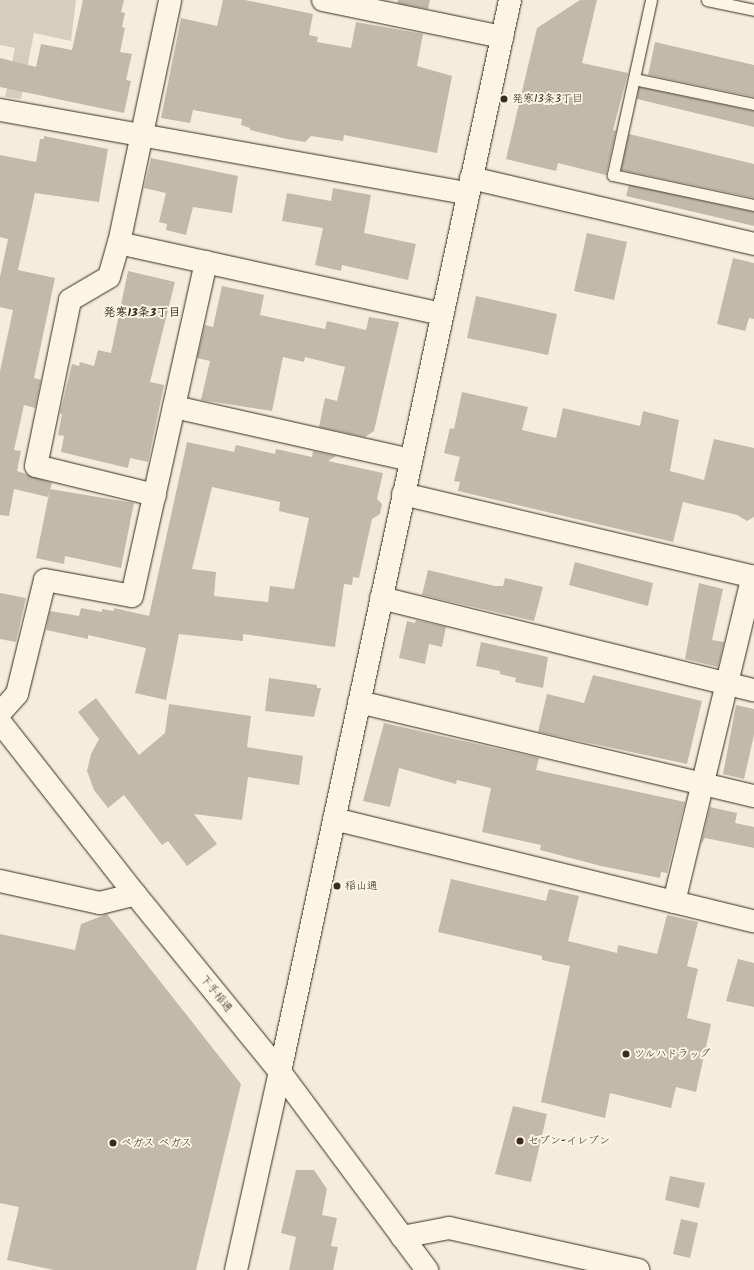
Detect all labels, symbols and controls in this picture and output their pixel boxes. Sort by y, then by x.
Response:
place label: 発寒13条3丁目 [512,92,583,106]
marker: 発寒13条3丁目 [499,94,509,104]
district label: 発寒13条3丁目 [104,306,180,320]
place label: 稲山通 [345,879,378,893]
marker: 稲山通 [332,881,342,891]
street label: 下手稲通 [197,973,235,1015]
place label: ツルハドラッグ [634,1047,711,1061]
marker: ツルハドラッグ [621,1049,631,1059]
place label: セブン-イレブン [528,1134,610,1148]
place label: ベガス ベガス [121,1136,191,1150]
marker: セブン-イレブン [515,1136,525,1146]
marker: ベガス ベガス [108,1138,118,1148]

